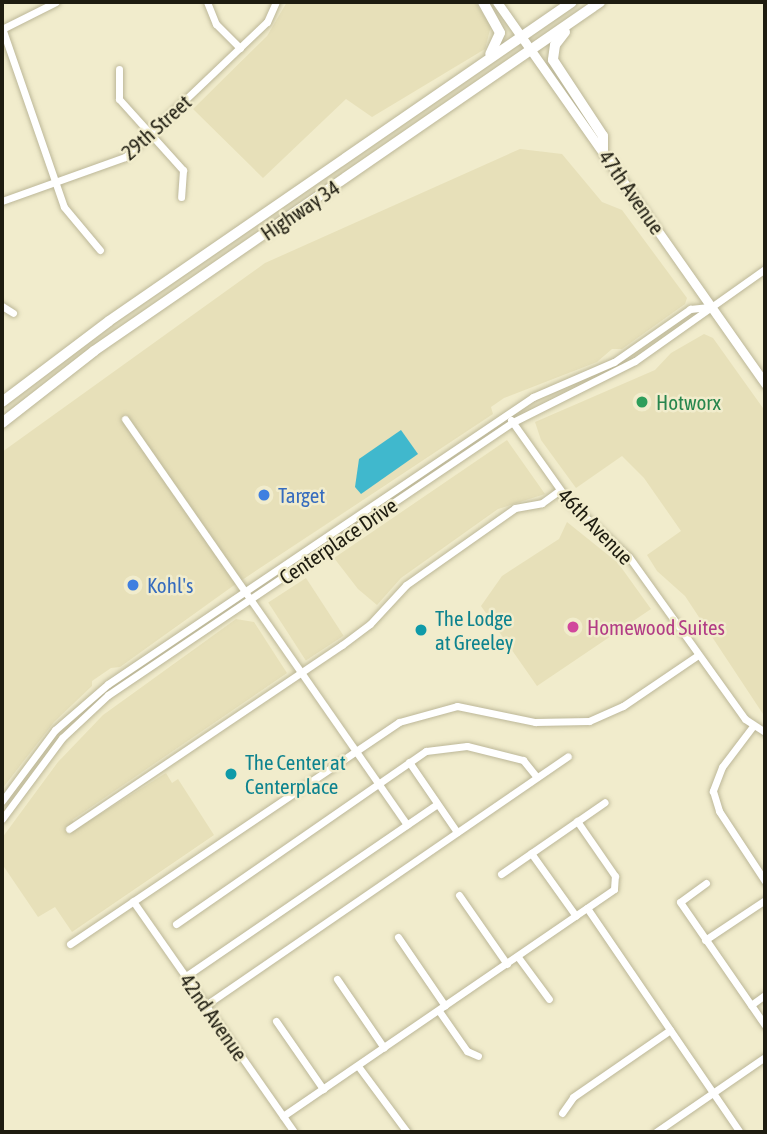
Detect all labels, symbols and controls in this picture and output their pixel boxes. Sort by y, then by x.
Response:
street label: 29th Street [116,89,196,165]
street label: 47th Avenue [594,145,670,239]
street label: Highway 34 [256,175,344,245]
place label: Hotworx [656,389,721,415]
marker: Hotworx [634,394,650,410]
place label: Target [278,482,325,508]
street label: 46th Avenue [553,482,639,570]
marker: Target [256,487,272,503]
street label: Centerplace Drive [274,492,402,590]
place label: Kohl's [147,572,193,598]
marker: Kohl's [125,577,141,593]
place label: The Lodge at Greeley [435,605,513,655]
place label: Homewood Suites [587,614,725,640]
marker: Homewood Suites [565,619,581,635]
marker: The Lodge at Greeley [413,622,429,638]
place label: The Center at Centerplace [245,749,346,799]
marker: The Center at Centerplace [223,766,239,782]
street label: 42nd Avenue [175,968,253,1066]

